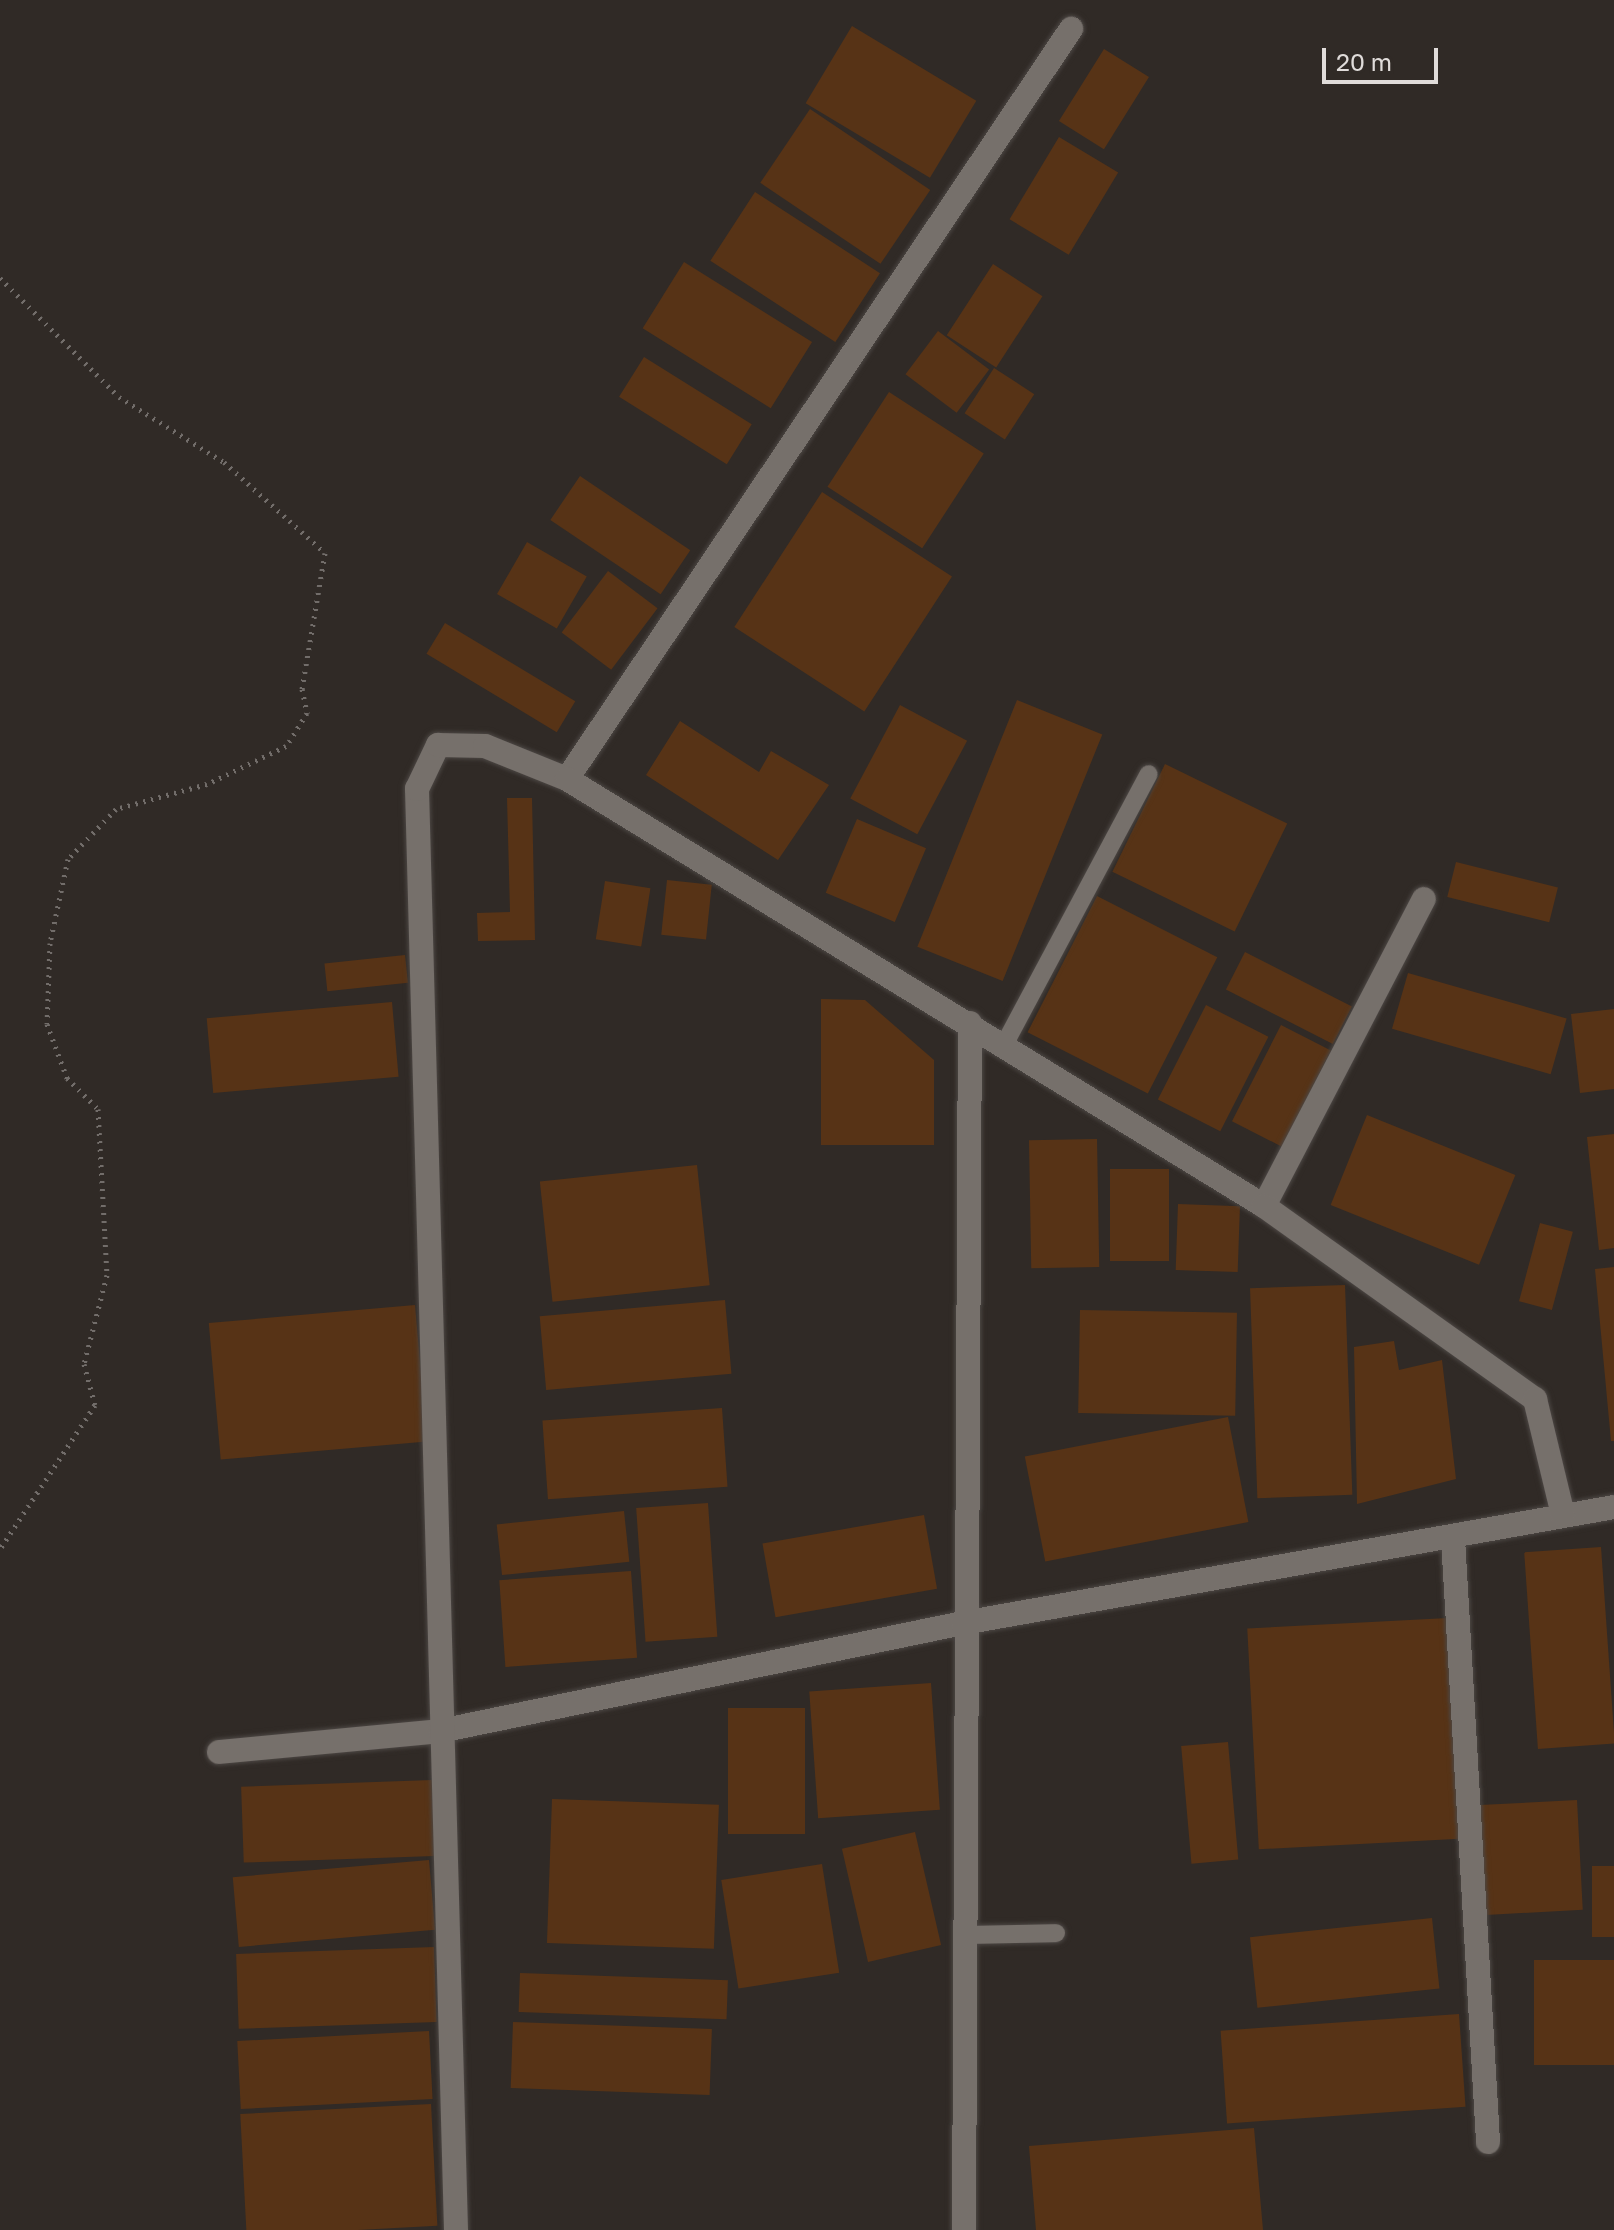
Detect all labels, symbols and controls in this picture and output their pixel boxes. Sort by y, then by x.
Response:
scale bar [1326,32,1442,82]
text: 20 m [1336,47,1392,76]

